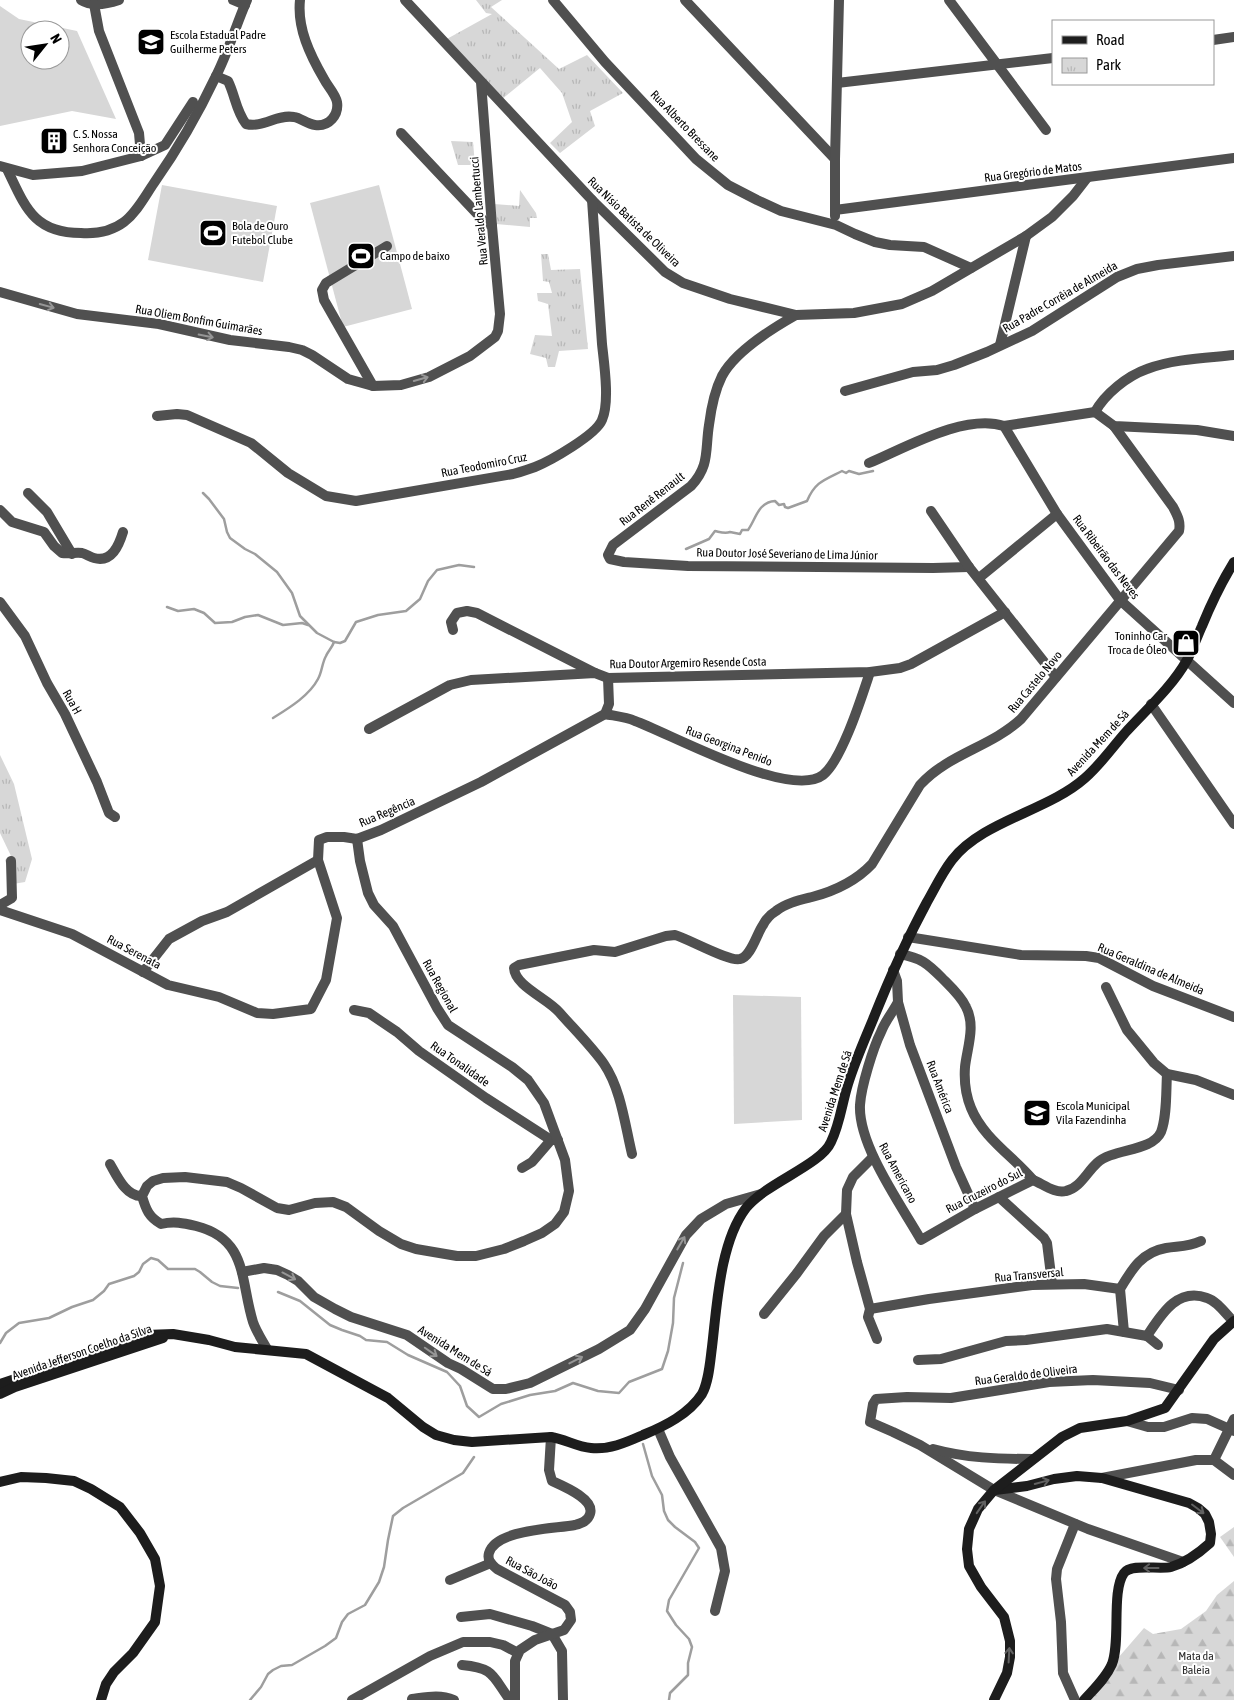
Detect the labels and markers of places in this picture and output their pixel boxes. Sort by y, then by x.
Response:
school or university icon: Escola Estadual Padre Guilherme Peters [136,27,166,57]
place label: Escola Estadual Padre Guilherme Peters [170,28,266,56]
building icon: C. S. Nossa Senhora Conceição [39,126,69,156]
place label: C. S. Nossa Senhora Conceição [73,127,157,155]
sports icon: Bola de Ouro Futebol Clube [198,218,228,248]
place label: Bola de Ouro Futebol Clube [232,219,293,247]
sports icon: Campo de baixo [346,241,376,271]
place label: Campo de baixo [380,249,450,263]
shop icon: Toninho Car Troca de Óleo [1171,628,1201,658]
place label: Toninho Car Troca de Óleo [1108,629,1167,657]
school or university icon: Escola Municipal Vila Fazendinha [1022,1098,1052,1128]
place label: Escola Municipal Vila Fazendinha [1056,1099,1131,1127]

